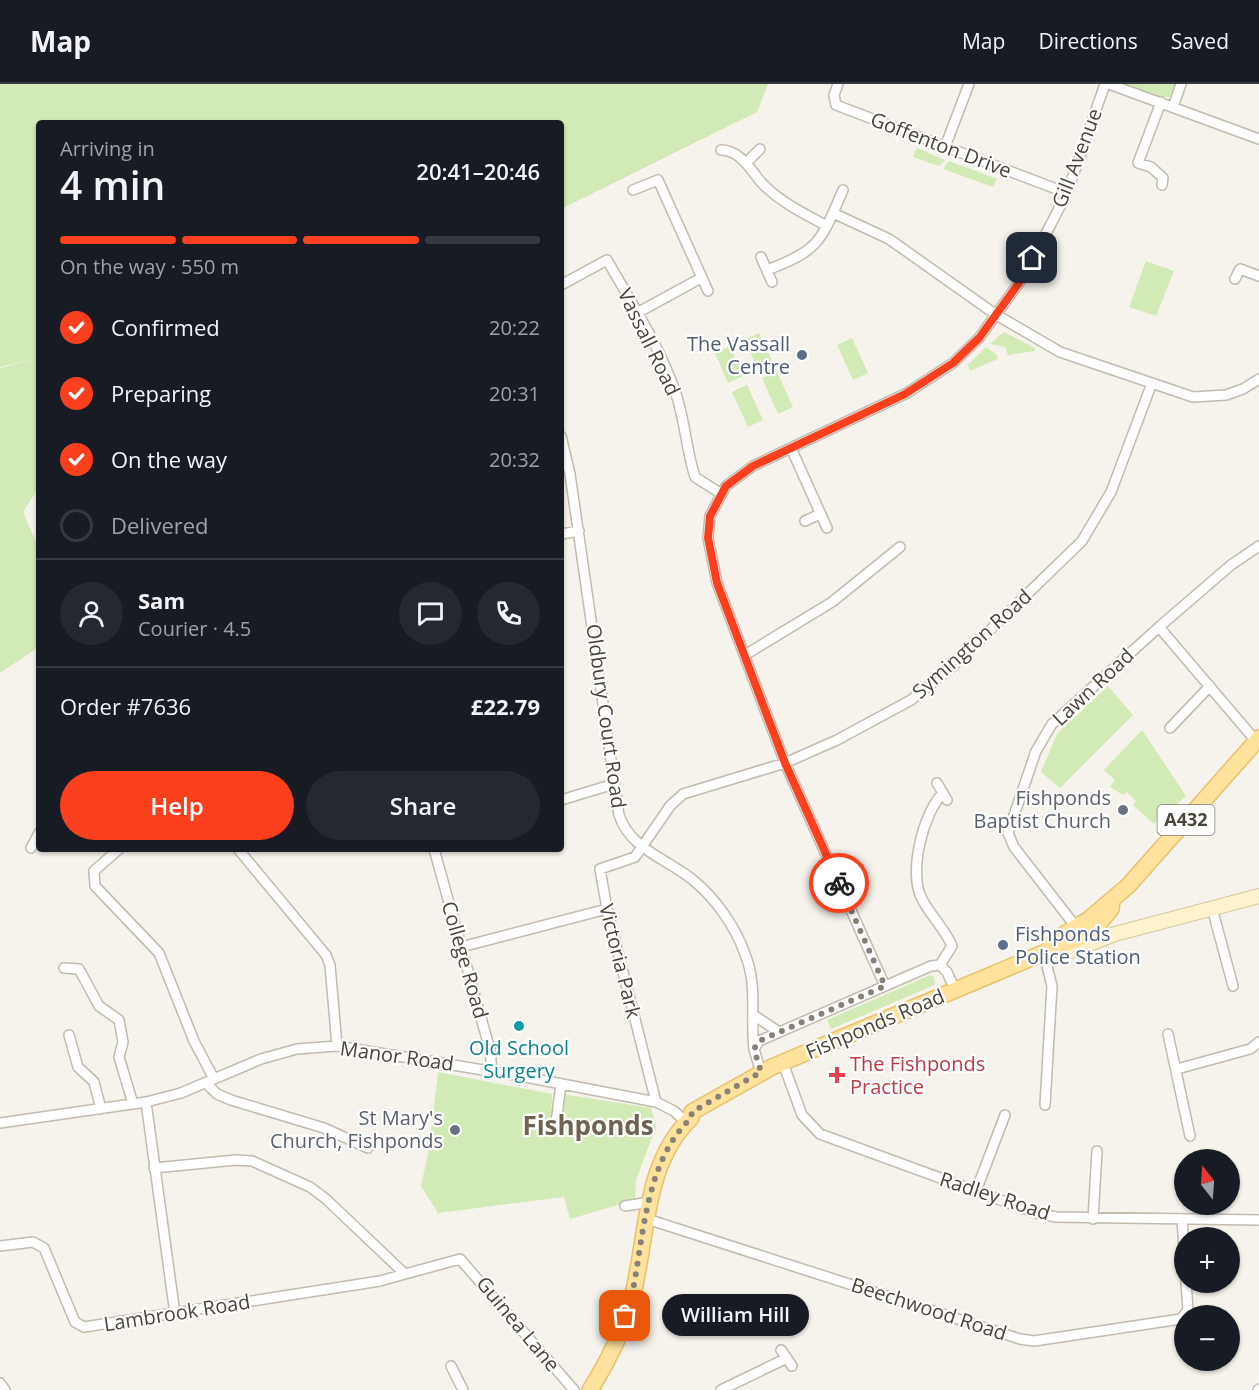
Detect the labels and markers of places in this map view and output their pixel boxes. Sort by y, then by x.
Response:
pin [1006,232,1057,283]
place label: The Vassall Centre [687,330,790,380]
marker: The Vassall Centre [795,348,809,362]
place label: Fishponds Baptist Church [974,784,1111,834]
marker: Fishponds Baptist Church [1116,803,1130,817]
place label: Fishponds Police Station [1015,920,1141,970]
marker: Fishponds Police Station [996,938,1010,952]
marker: Old School Surgery [512,1019,526,1033]
place label: Old School Surgery [469,1034,569,1084]
place label: The Fishponds Practice [850,1050,985,1100]
marker: The Fishponds Practice [828,1066,846,1084]
place label: St Mary's Church, Fishponds [270,1104,443,1154]
marker: St Mary's Church, Fishponds [448,1123,462,1137]
pin [599,1290,650,1341]
callout: William Hill [661,1295,808,1337]

